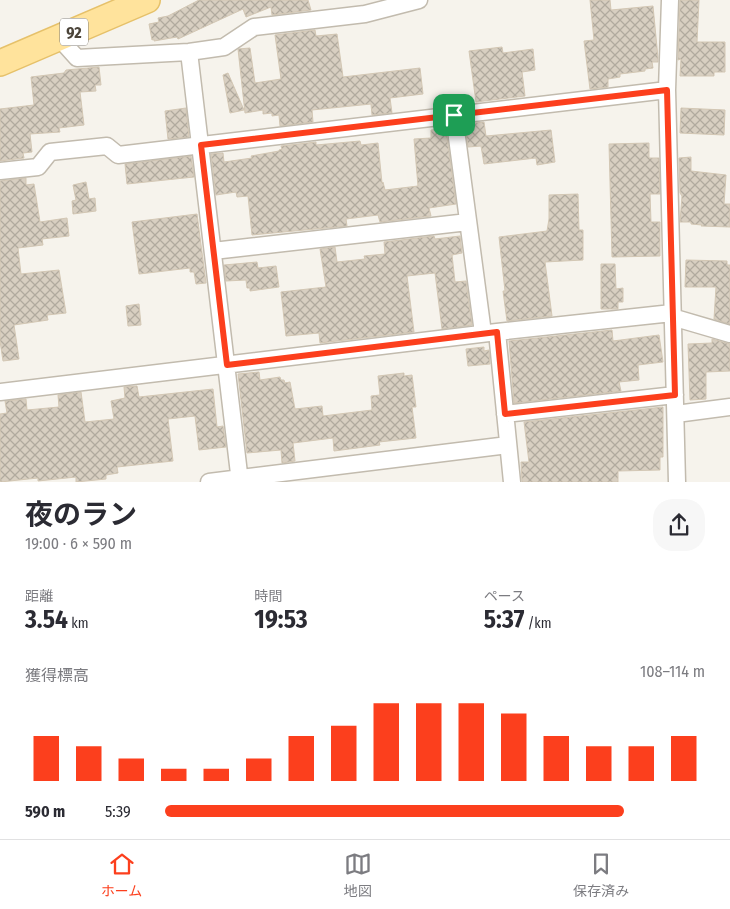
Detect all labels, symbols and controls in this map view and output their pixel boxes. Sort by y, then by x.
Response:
road number: 92 [60,18,88,46]
pin [433,94,475,136]
icon: arrive [440,101,468,129]
text: 夜のラン [25,498,137,531]
button: share [653,499,705,551]
text: 19:00 · 6 × 590 m [25,534,132,553]
text: 距離 [25,588,53,605]
text: 時間 [254,588,282,605]
text: ペース [484,588,525,605]
text: 3.54 [25,605,68,635]
text: 19:53 [254,605,308,635]
text: 5:37 [484,605,524,635]
text: km [68,615,89,632]
text: /km [524,615,552,632]
text: 108–114 m [640,662,705,681]
text: 獲得標高 [25,666,89,685]
text: 590 m [25,802,65,821]
text: 5:39 [105,802,131,821]
tab: ホーム [101,850,142,900]
tab: 地図 [344,850,372,900]
tab: 保存済み [573,850,629,900]

